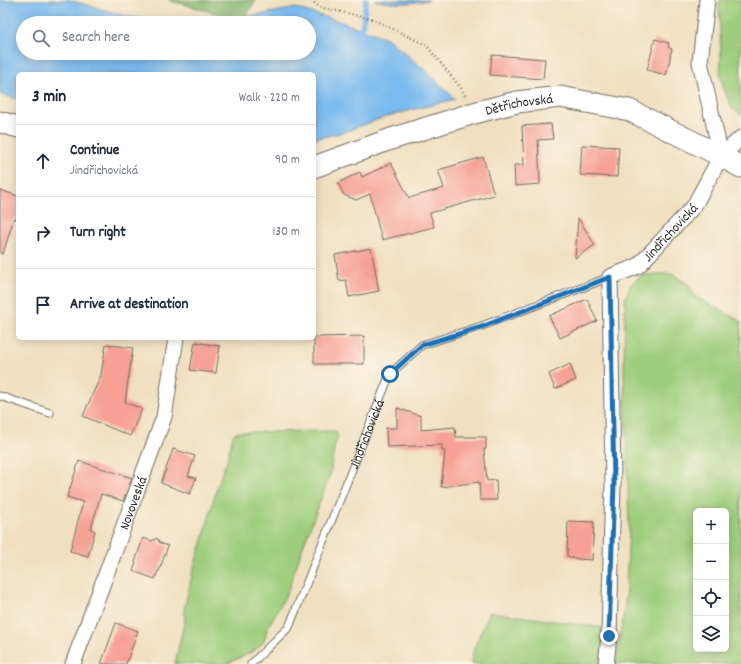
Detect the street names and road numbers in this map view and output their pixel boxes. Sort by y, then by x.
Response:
street label: Dětřichovská [483,90,554,122]
street label: Jindřichovická [639,200,704,267]
street label: Jindřichovická [345,397,391,472]
street label: Novoveská [115,474,153,533]

